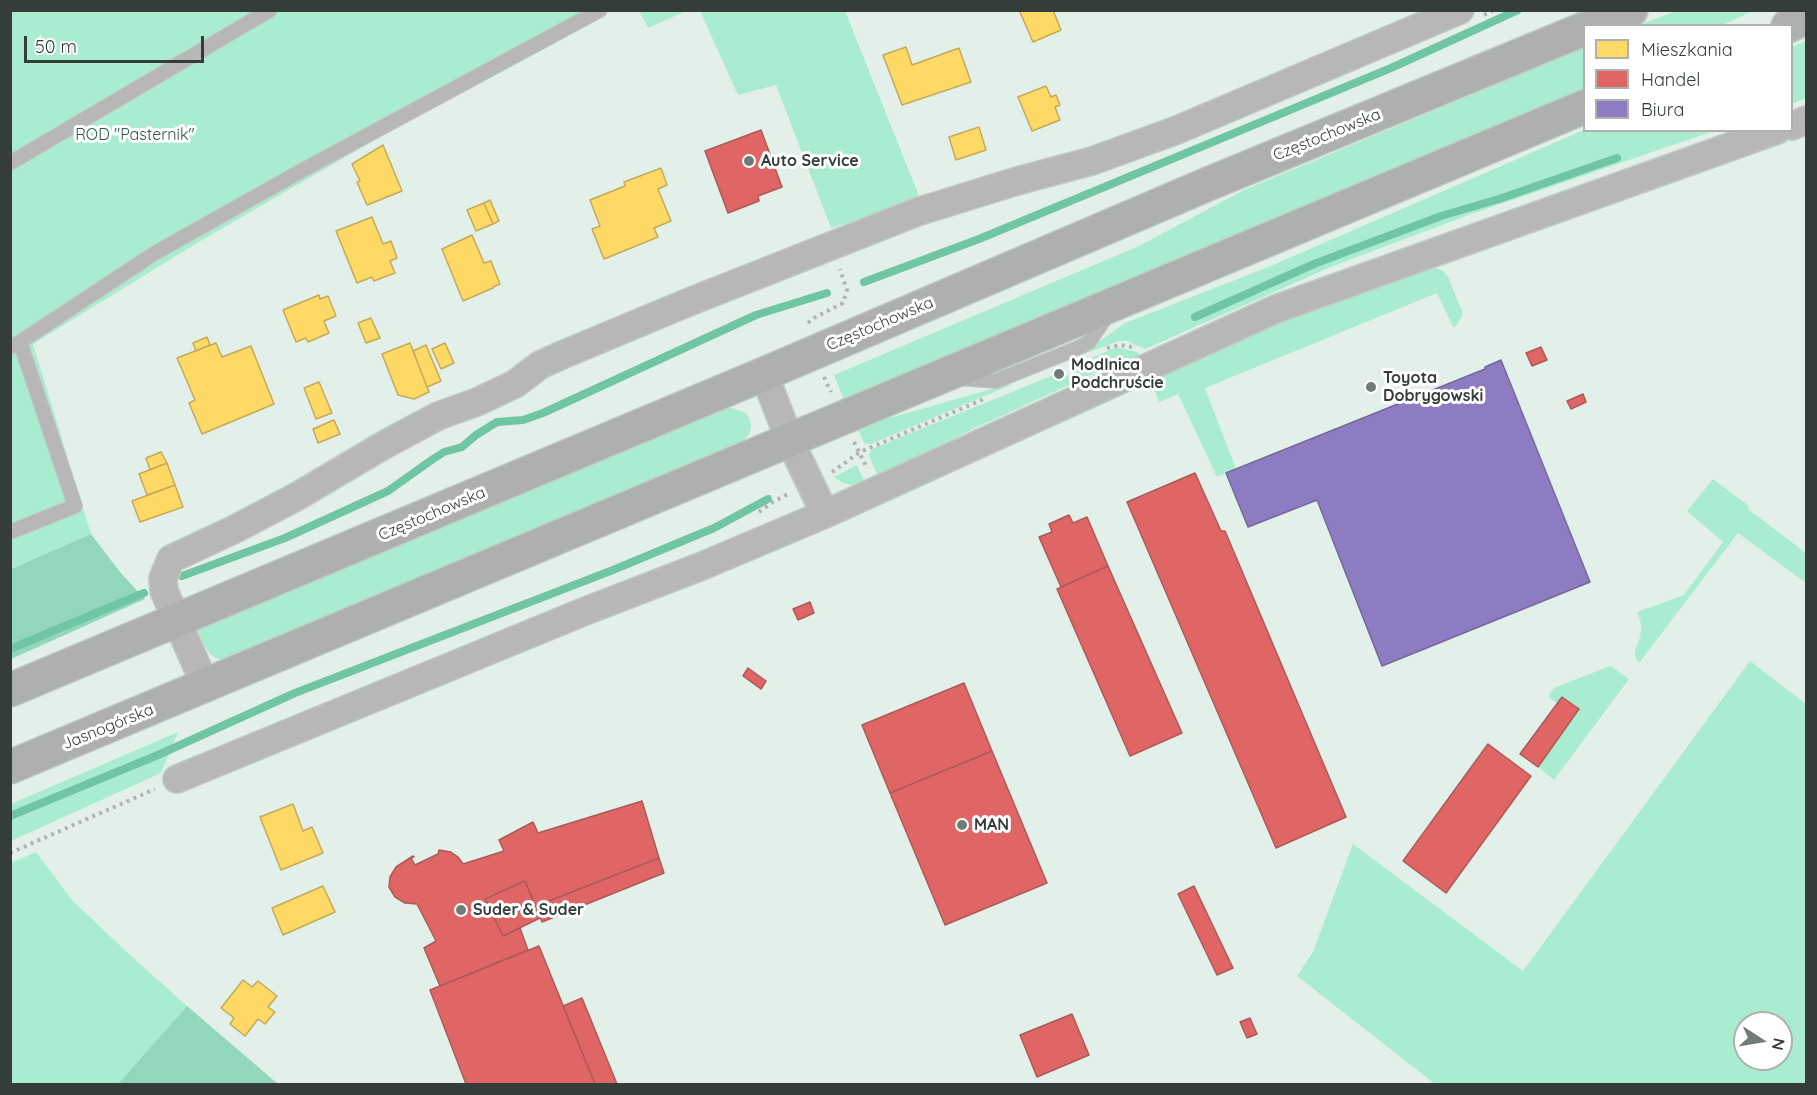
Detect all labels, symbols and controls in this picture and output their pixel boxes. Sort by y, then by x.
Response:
scale bar [27,24,207,62]
legend [1583,24,1793,132]
text: 50 m [35,35,77,58]
text: Mieszkania [1641,38,1733,61]
text: Handel [1641,68,1701,91]
text: Biura [1641,98,1684,121]
street label: Częstochowska [1270,105,1384,165]
park label: ROD "Pasternik" [75,125,195,145]
place label: Auto Service [761,151,859,171]
marker: Auto Service [742,154,756,168]
street label: Częstochowska [824,293,936,355]
place label: Modlnica Podchruście [1071,355,1164,393]
marker: Modlnica Podchruście [1052,367,1066,381]
place label: Toyota Dobrygowski [1383,368,1483,406]
marker: Toyota Dobrygowski [1364,380,1378,394]
street label: Częstochowska [376,483,488,545]
street label: Jasnogórska [60,700,156,754]
place label: MAN [974,815,1009,835]
marker: MAN [955,818,969,832]
place label: Suder & Suder [473,900,584,920]
marker: Suder & Suder [454,903,468,917]
north arrow [1733,1011,1793,1071]
text: N [1768,1036,1790,1052]

